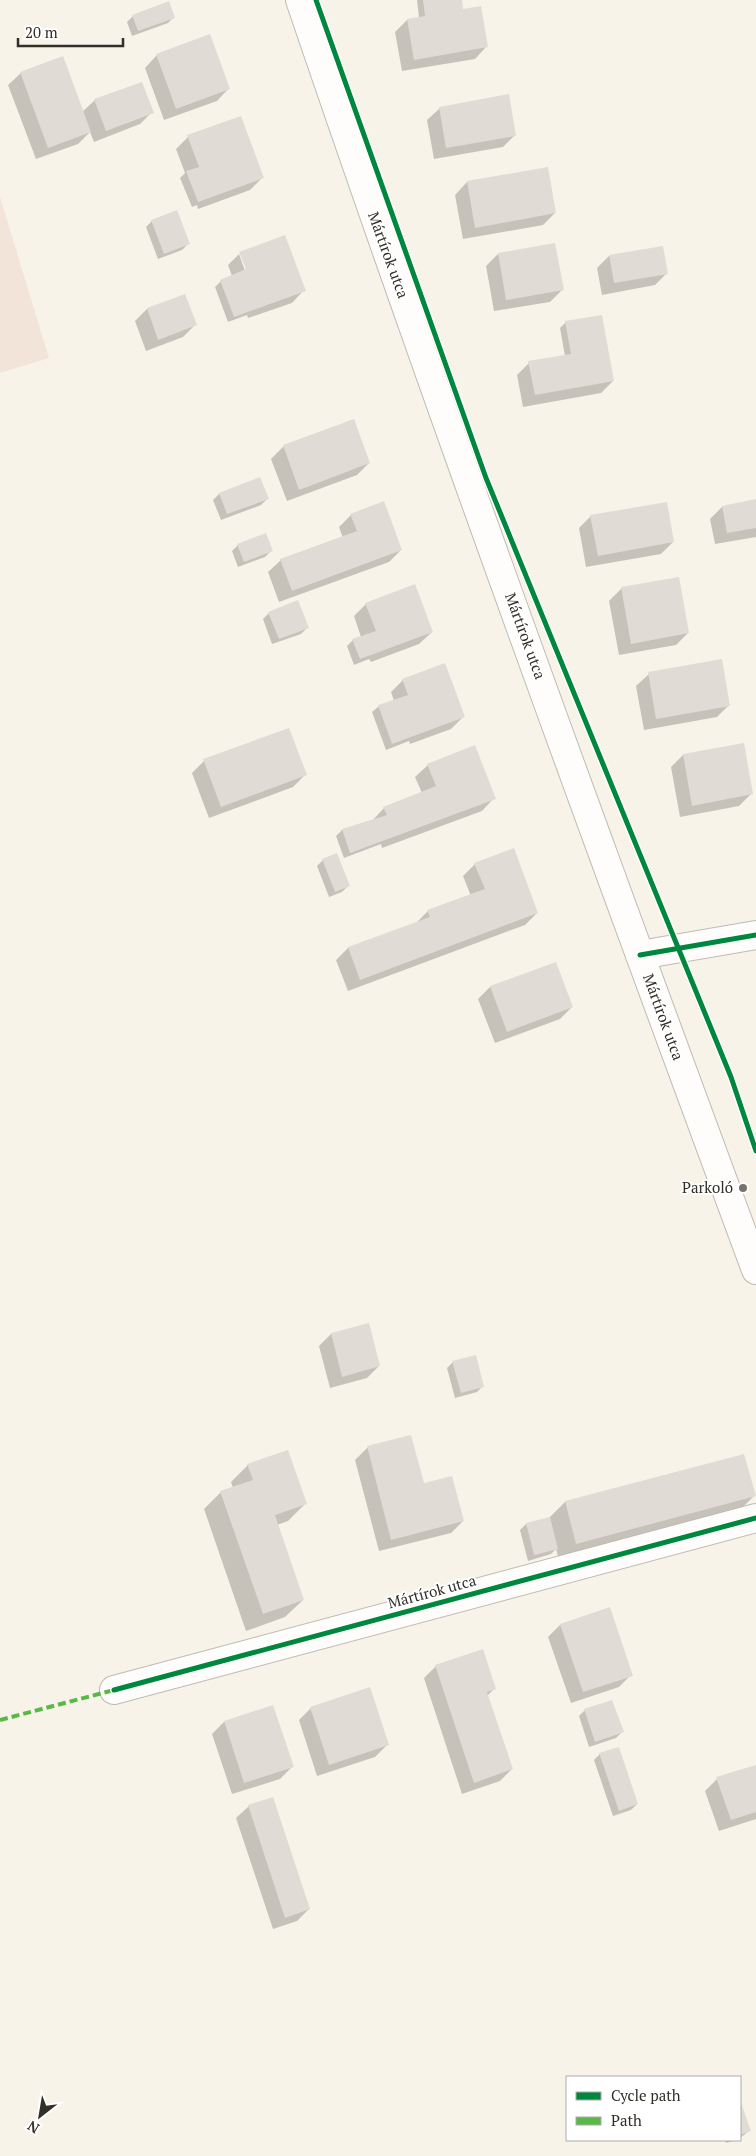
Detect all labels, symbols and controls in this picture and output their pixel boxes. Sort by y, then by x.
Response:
scale bar [18,15,122,47]
text: 20 m [25,22,58,42]
street label: Mártírok utca [364,209,414,301]
street label: Mártírok utca [501,590,551,682]
street label: Mártírok utca [639,971,689,1063]
place label: Parkoló [682,1177,733,1197]
marker: Parkoló [737,1182,749,1194]
street label: Mártírok utca [385,1570,478,1612]
legend [566,2076,741,2141]
text: Cycle path [611,2085,681,2105]
north arrow [15,2091,65,2141]
text: Path [611,2110,642,2130]
text: N [23,2116,42,2138]

